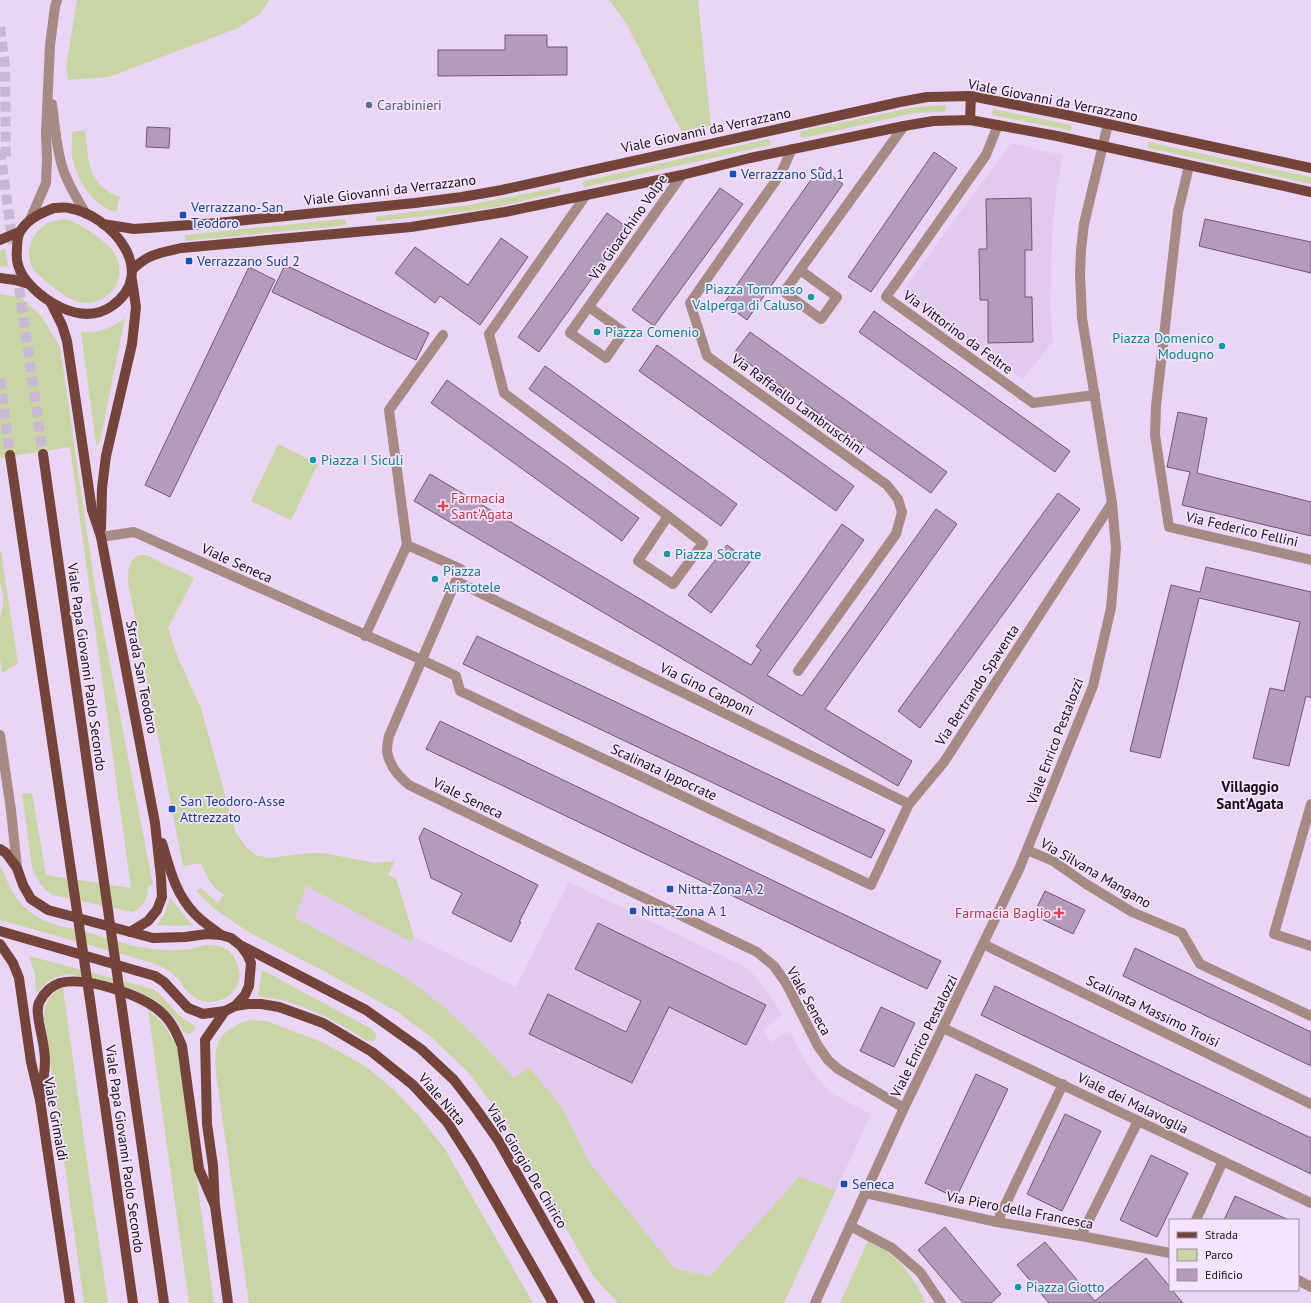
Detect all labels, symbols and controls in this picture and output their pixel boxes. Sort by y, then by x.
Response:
street label: Viale Giovanni da Verrazzano [965,74,1140,125]
place label: Carabinieri [377,96,442,114]
marker: Carabinieri [364,100,374,110]
street label: Viale Giovanni da Verrazzano [619,103,792,157]
place label: Verrazzano Sud 1 [740,165,844,183]
marker: Verrazzano Sud 1 [728,169,738,179]
street label: Viale Giovanni da Verrazzano [302,171,477,210]
street label: Via Gioacchino Volpe [584,171,671,284]
place label: Verrazzano-San Teodoro [190,198,283,232]
marker: Verrazzano-San Teodoro [178,210,188,220]
place label: Verrazzano Sud 2 [196,252,300,270]
marker: Verrazzano Sud 2 [184,256,194,266]
place label: Piazza Tommaso Valperga di Caluso [691,280,803,314]
street label: Via Vittorino da Feltre [899,286,1016,378]
marker: Piazza Tommaso Valperga di Caluso [806,292,816,302]
place label: Piazza Comenio [605,323,699,341]
marker: Piazza Comenio [592,327,602,337]
place label: Piazza Domenico Modugno [1112,329,1214,363]
marker: Piazza Domenico Modugno [1217,341,1227,351]
street label: Via Raffaello Lambruschini [727,349,868,458]
place label: Piazza I Siculi [321,451,403,469]
marker: Piazza I Siculi [308,455,318,465]
place label: Farmacia Sant'Agata [451,489,513,523]
marker: Farmacia Sant'Agata [438,501,448,511]
street label: Via Federico Fellini [1183,507,1300,551]
street label: Viale Seneca [198,539,275,587]
place label: Piazza Socrate [675,545,761,563]
marker: Piazza Socrate [662,549,672,559]
street label: Viale Papa Giovanni Paolo Secondo [63,561,111,772]
place label: Piazza Aristotele [443,562,501,596]
marker: Piazza Aristotele [430,574,440,584]
street label: Strada San Teodoro [122,619,162,735]
street label: Via Bertrando Spaventa [931,621,1023,750]
street label: Via Gino Capponi [656,658,757,720]
street label: Viale Enrico Pestalozzi [1022,675,1087,808]
street label: Scalinata Ippocrate [608,740,720,804]
street label: Viale Seneca [429,773,506,823]
district label: Villaggio Sant'Agata [1216,777,1284,813]
place label: San Teodoro-Asse Attrezzato [180,792,285,826]
marker: San Teodoro-Asse Attrezzato [167,804,177,814]
street label: Via Silvana Mangano [1037,833,1155,912]
place label: Nitta-Zona A 2 [678,880,764,898]
marker: Nitta-Zona A 2 [665,884,675,894]
place label: Nitta-Zona A 1 [641,902,727,920]
place label: Farmacia Baglio [955,904,1051,922]
marker: Nitta-Zona A 1 [628,906,638,916]
marker: Farmacia Baglio [1054,908,1064,918]
street label: Viale Seneca [782,963,835,1039]
street label: Scalinata Massimo Troisi [1083,971,1223,1051]
street label: Viale Enrico Pestalozzi [886,972,961,1101]
street label: Viale Papa Giovanni Paolo Secondo [101,1043,149,1254]
street label: Viale Nitta [414,1068,470,1129]
street label: Viale dei Malavoglia [1074,1068,1191,1138]
street label: Viale Grimaldi [40,1075,72,1162]
street label: Viale Giorgio De Chirico [482,1100,571,1232]
place label: Seneca [852,1175,894,1193]
marker: Seneca [839,1179,849,1189]
street label: Via Piero della Francesca [944,1187,1095,1233]
legend [1169,1219,1299,1291]
text: Strada [1205,1227,1238,1242]
text: Parco [1205,1247,1233,1262]
text: Edificio [1205,1267,1243,1282]
place label: Piazza Giotto [1026,1278,1104,1296]
marker: Piazza Giotto [1013,1282,1023,1292]

